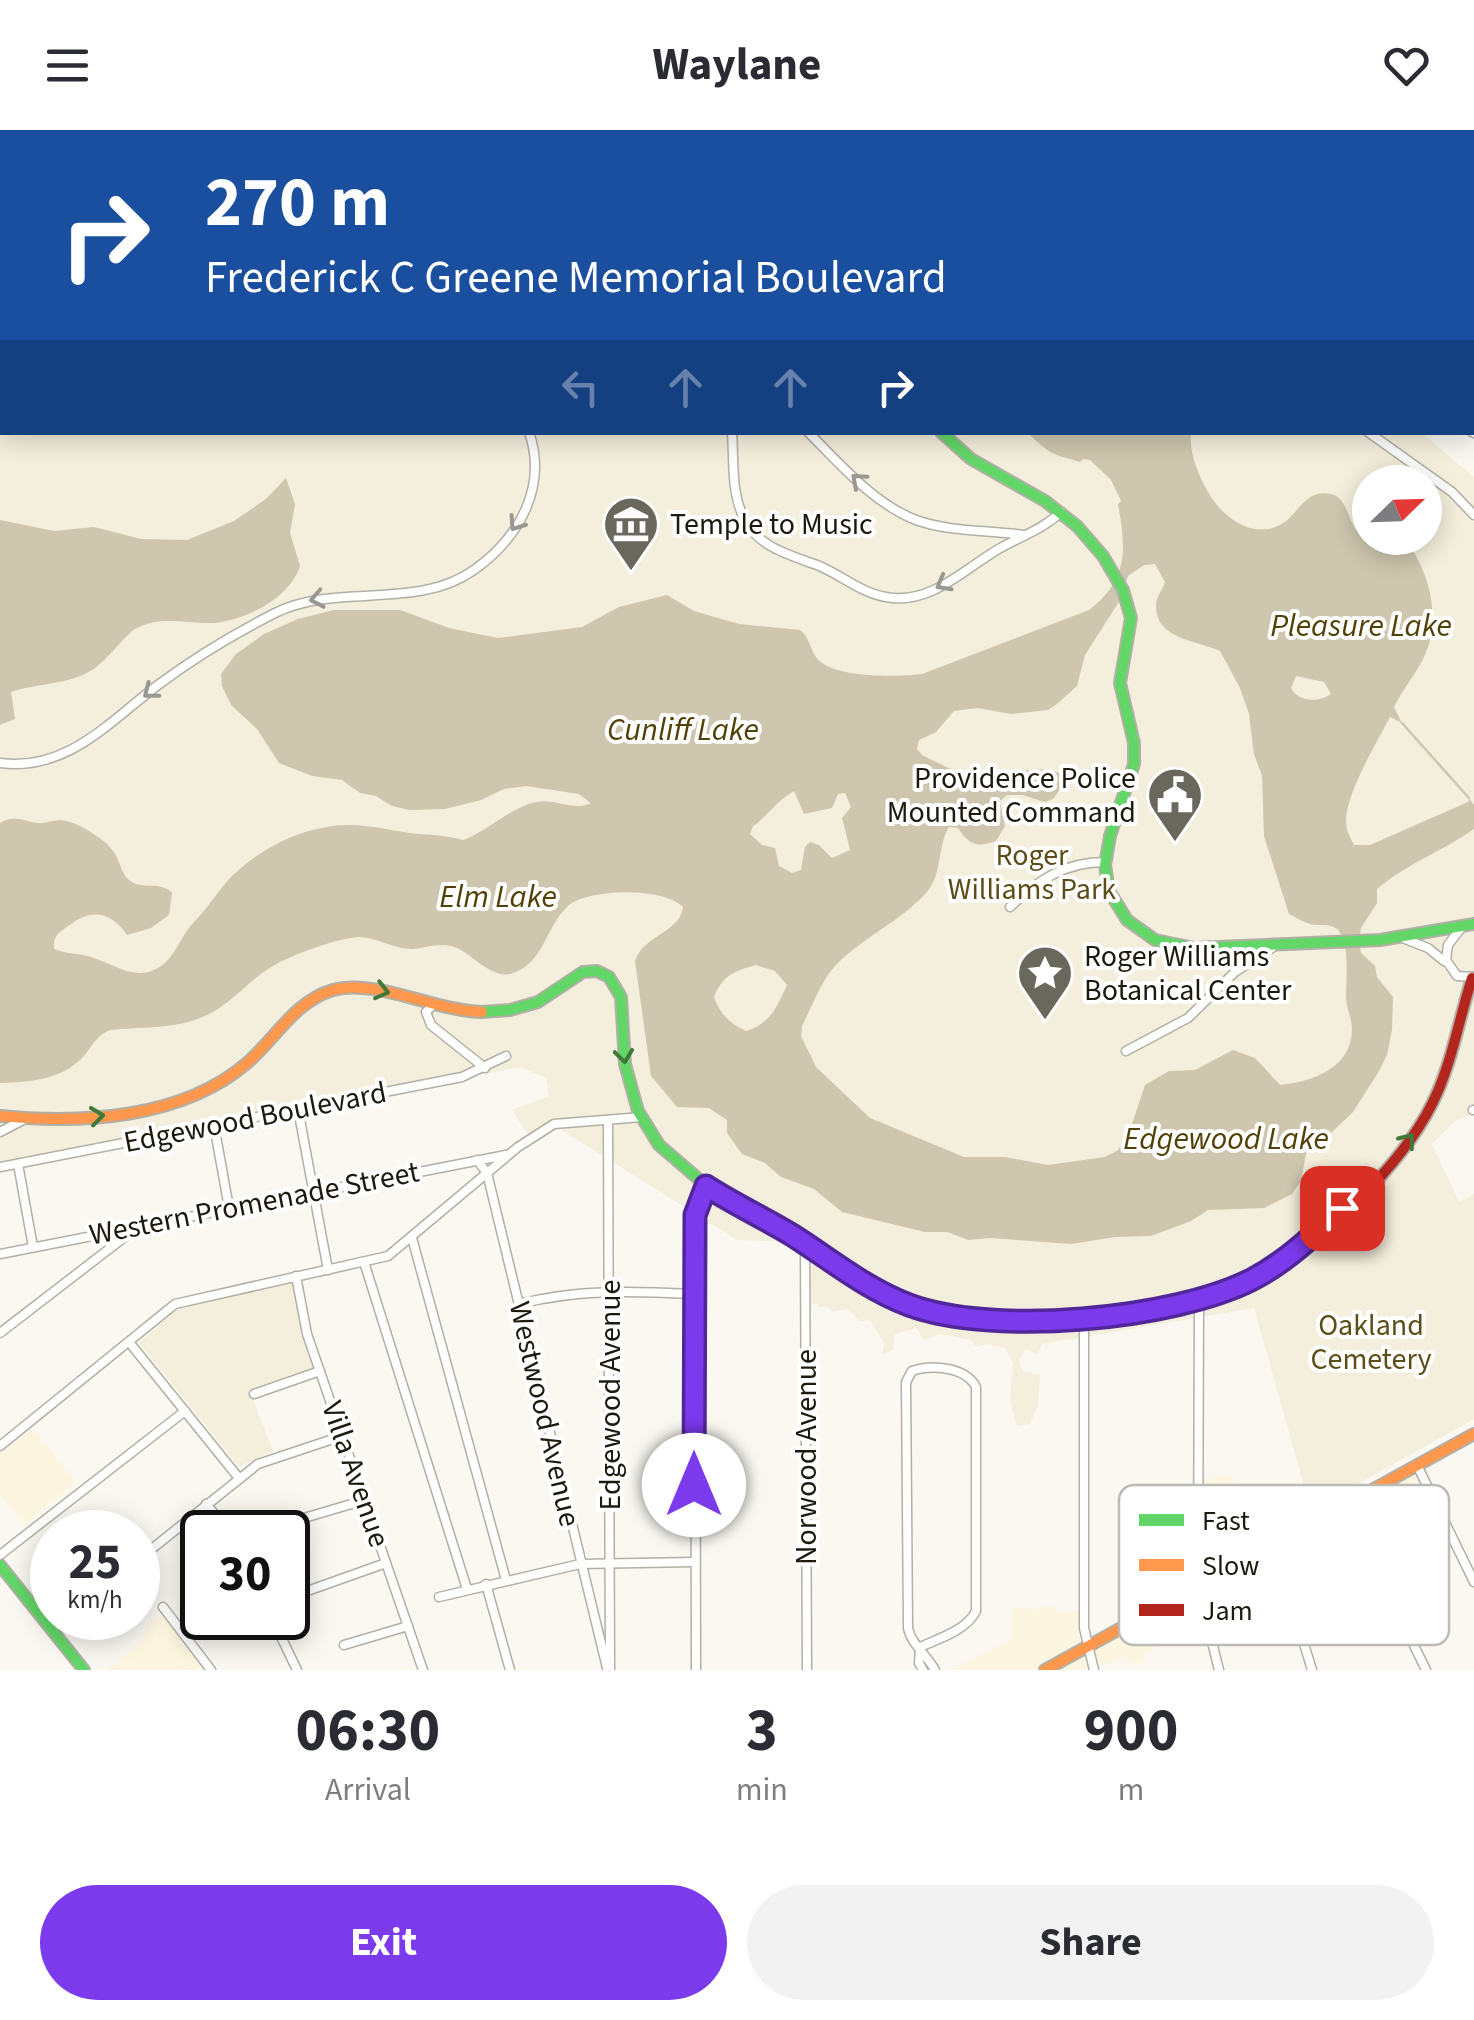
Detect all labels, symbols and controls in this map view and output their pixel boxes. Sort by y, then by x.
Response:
text: Waylane [653,33,821,97]
icon: menu [40,38,95,93]
icon: heart [1379,38,1434,93]
text: 270 m [205,153,390,253]
icon: right [40,170,170,300]
text: Frederick C Greene Memorial Boulevard [205,246,947,310]
icon: left [553,360,608,415]
icon: ahead [658,360,713,415]
icon: ahead [763,360,818,415]
icon: right [868,360,923,415]
north arrow [1352,465,1442,555]
map controls [1352,465,1442,555]
one-way arrow [852,474,870,492]
museum icon: Temple to Music [601,494,661,573]
place label: Temple to Music [670,503,873,546]
one-way arrow [510,514,529,532]
one-way arrow [936,572,954,592]
one-way arrow [309,588,326,609]
water label: Pleasure Lake [1270,603,1452,649]
one-way arrow [143,680,161,698]
water label: Cunliff Lake [607,707,759,753]
place label: Providence Police Mounted Command [887,757,1136,834]
public building icon: Providence Police Mounted Command [1145,765,1205,844]
park label: Roger Williams Park [948,834,1116,911]
water label: Elm Lake [439,874,557,920]
place label: Roger Williams Botanical Center [1084,935,1292,1012]
place icon: Roger Williams Botanical Center [1015,943,1075,1022]
one-way arrow [373,979,390,1000]
one-way arrow [613,1048,634,1064]
street label: Edgewood Boulevard [120,1071,390,1164]
one-way arrow [89,1107,105,1128]
water label: Edgewood Lake [1123,1116,1329,1162]
one-way arrow [1396,1133,1414,1151]
street label: Western Promenade Street [85,1150,423,1257]
pin [1300,1166,1385,1251]
icon: arrive [1315,1181,1370,1236]
street label: Edgewood Avenue [589,1280,632,1511]
street label: Westwood Avenue [498,1297,591,1531]
park label: Oakland Cemetery [1310,1304,1432,1381]
street label: Norwood Avenue [785,1349,828,1565]
street label: Villa Avenue [311,1395,401,1553]
position arrow [642,1433,746,1537]
legend [1119,1485,1449,1645]
text: Fast [1202,1501,1250,1541]
speed limit sign: 30 [180,1510,310,1640]
text: 25 [69,1527,121,1598]
text: Slow [1202,1546,1259,1586]
text: km/h [67,1582,123,1618]
text: Jam [1202,1591,1253,1631]
text: 06:30 [296,1689,440,1774]
text: 3 [746,1689,778,1774]
text: 900 [1083,1689,1178,1774]
text: Arrival [325,1767,411,1813]
text: min [736,1767,788,1813]
text: m [1118,1767,1144,1813]
button: Exit [40,1885,727,2000]
button: Share [747,1885,1434,2000]

